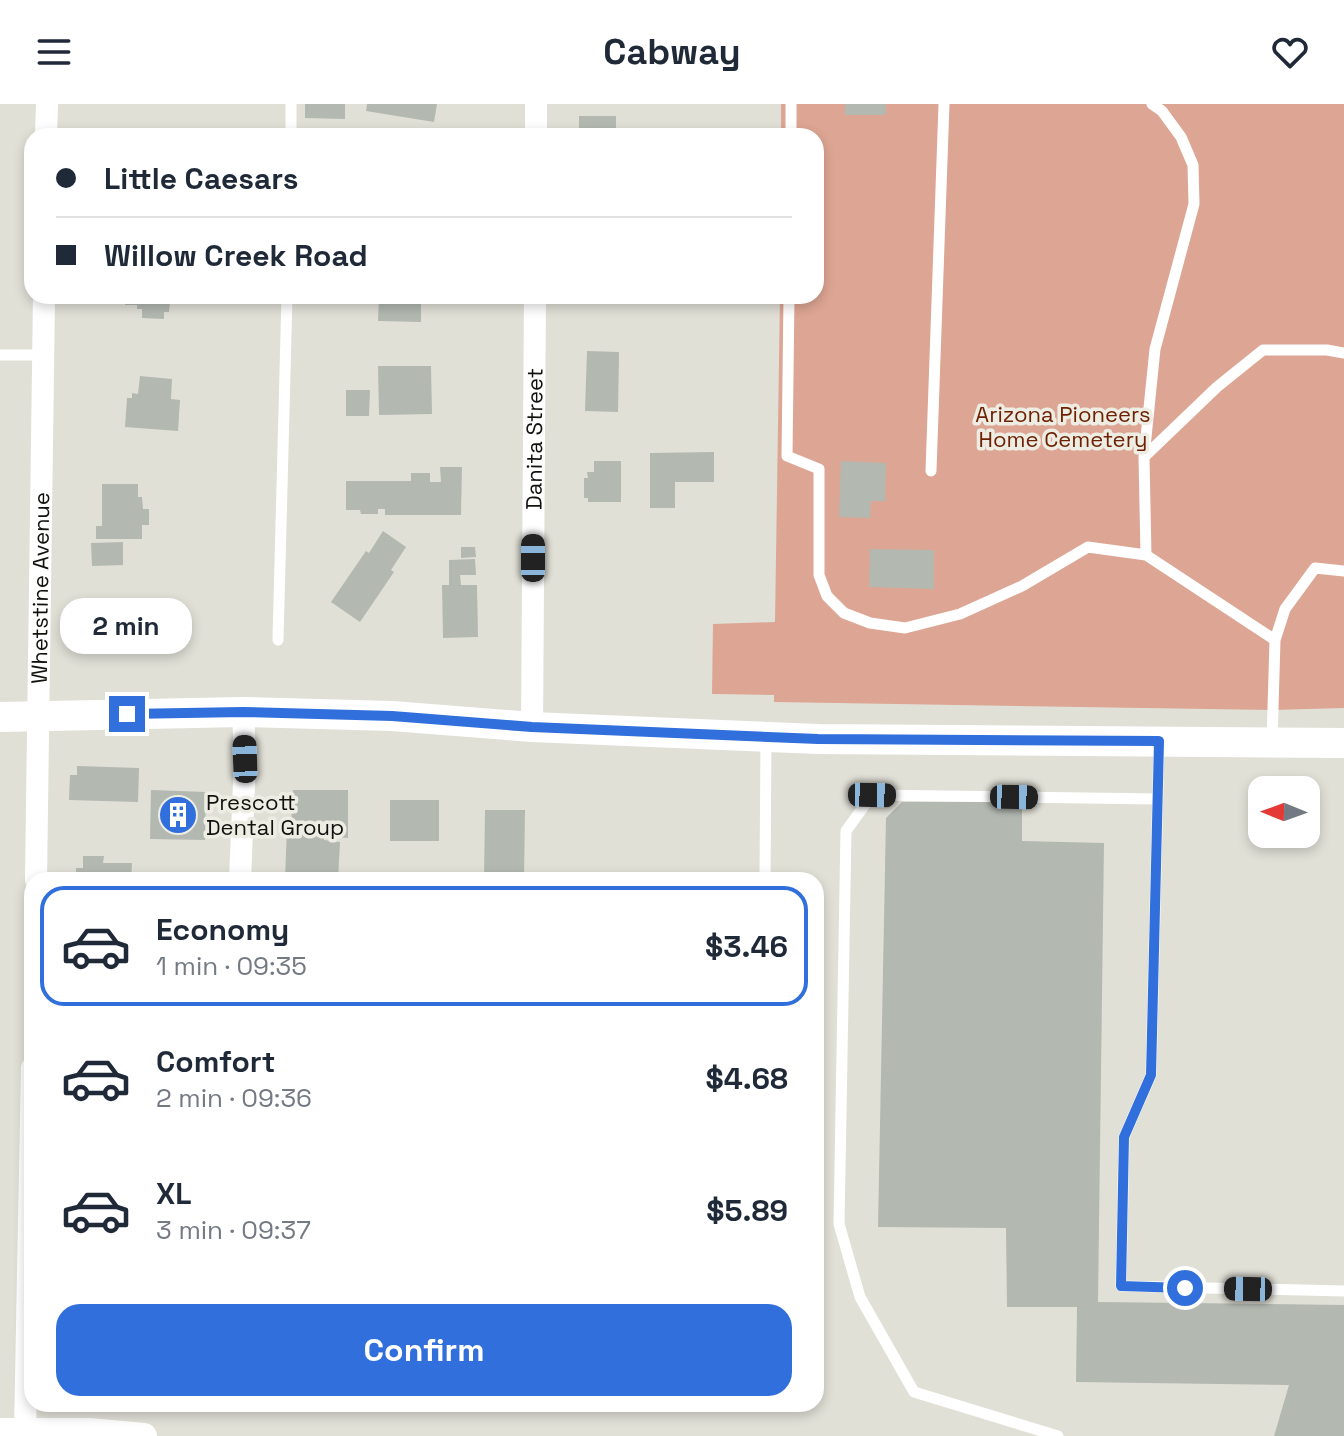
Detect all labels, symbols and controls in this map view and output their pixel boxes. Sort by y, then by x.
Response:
text: Cabway [603,29,741,75]
icon: menu [32,30,76,74]
icon: heart [1268,30,1312,74]
text: Little Caesars [104,159,298,198]
text: Willow Creek Road [104,236,368,275]
street label: Danita Street [520,368,548,510]
park label: Arizona Pioneers Home Cemetery [975,400,1151,453]
street label: Whetstine Avenue [25,492,55,684]
car [521,534,545,582]
callout: 2 min [61,598,193,654]
text: 2 min [92,609,160,643]
route end [109,696,145,732]
car [232,735,258,783]
north arrow [1248,776,1320,848]
map controls [1248,776,1320,848]
car [848,783,896,807]
car [990,785,1038,809]
place label: Prescott Dental Group [206,788,344,841]
building icon: Prescott Dental Group [157,794,199,836]
icon: car [60,910,132,982]
text: Economy [156,910,289,949]
text: $3.46 [705,927,788,966]
text: 1 min · 09:35 [156,949,307,983]
icon: car [60,1042,132,1114]
text: Comfort [156,1042,275,1081]
text: $4.68 [706,1059,788,1098]
text: 2 min · 09:36 [156,1081,312,1115]
icon: car [60,1174,132,1246]
text: XL [156,1174,192,1213]
text: $5.89 [706,1191,788,1230]
text: 3 min · 09:37 [156,1213,311,1247]
route start [1167,1270,1203,1306]
car [1224,1277,1272,1301]
button: Confirm [56,1304,792,1396]

